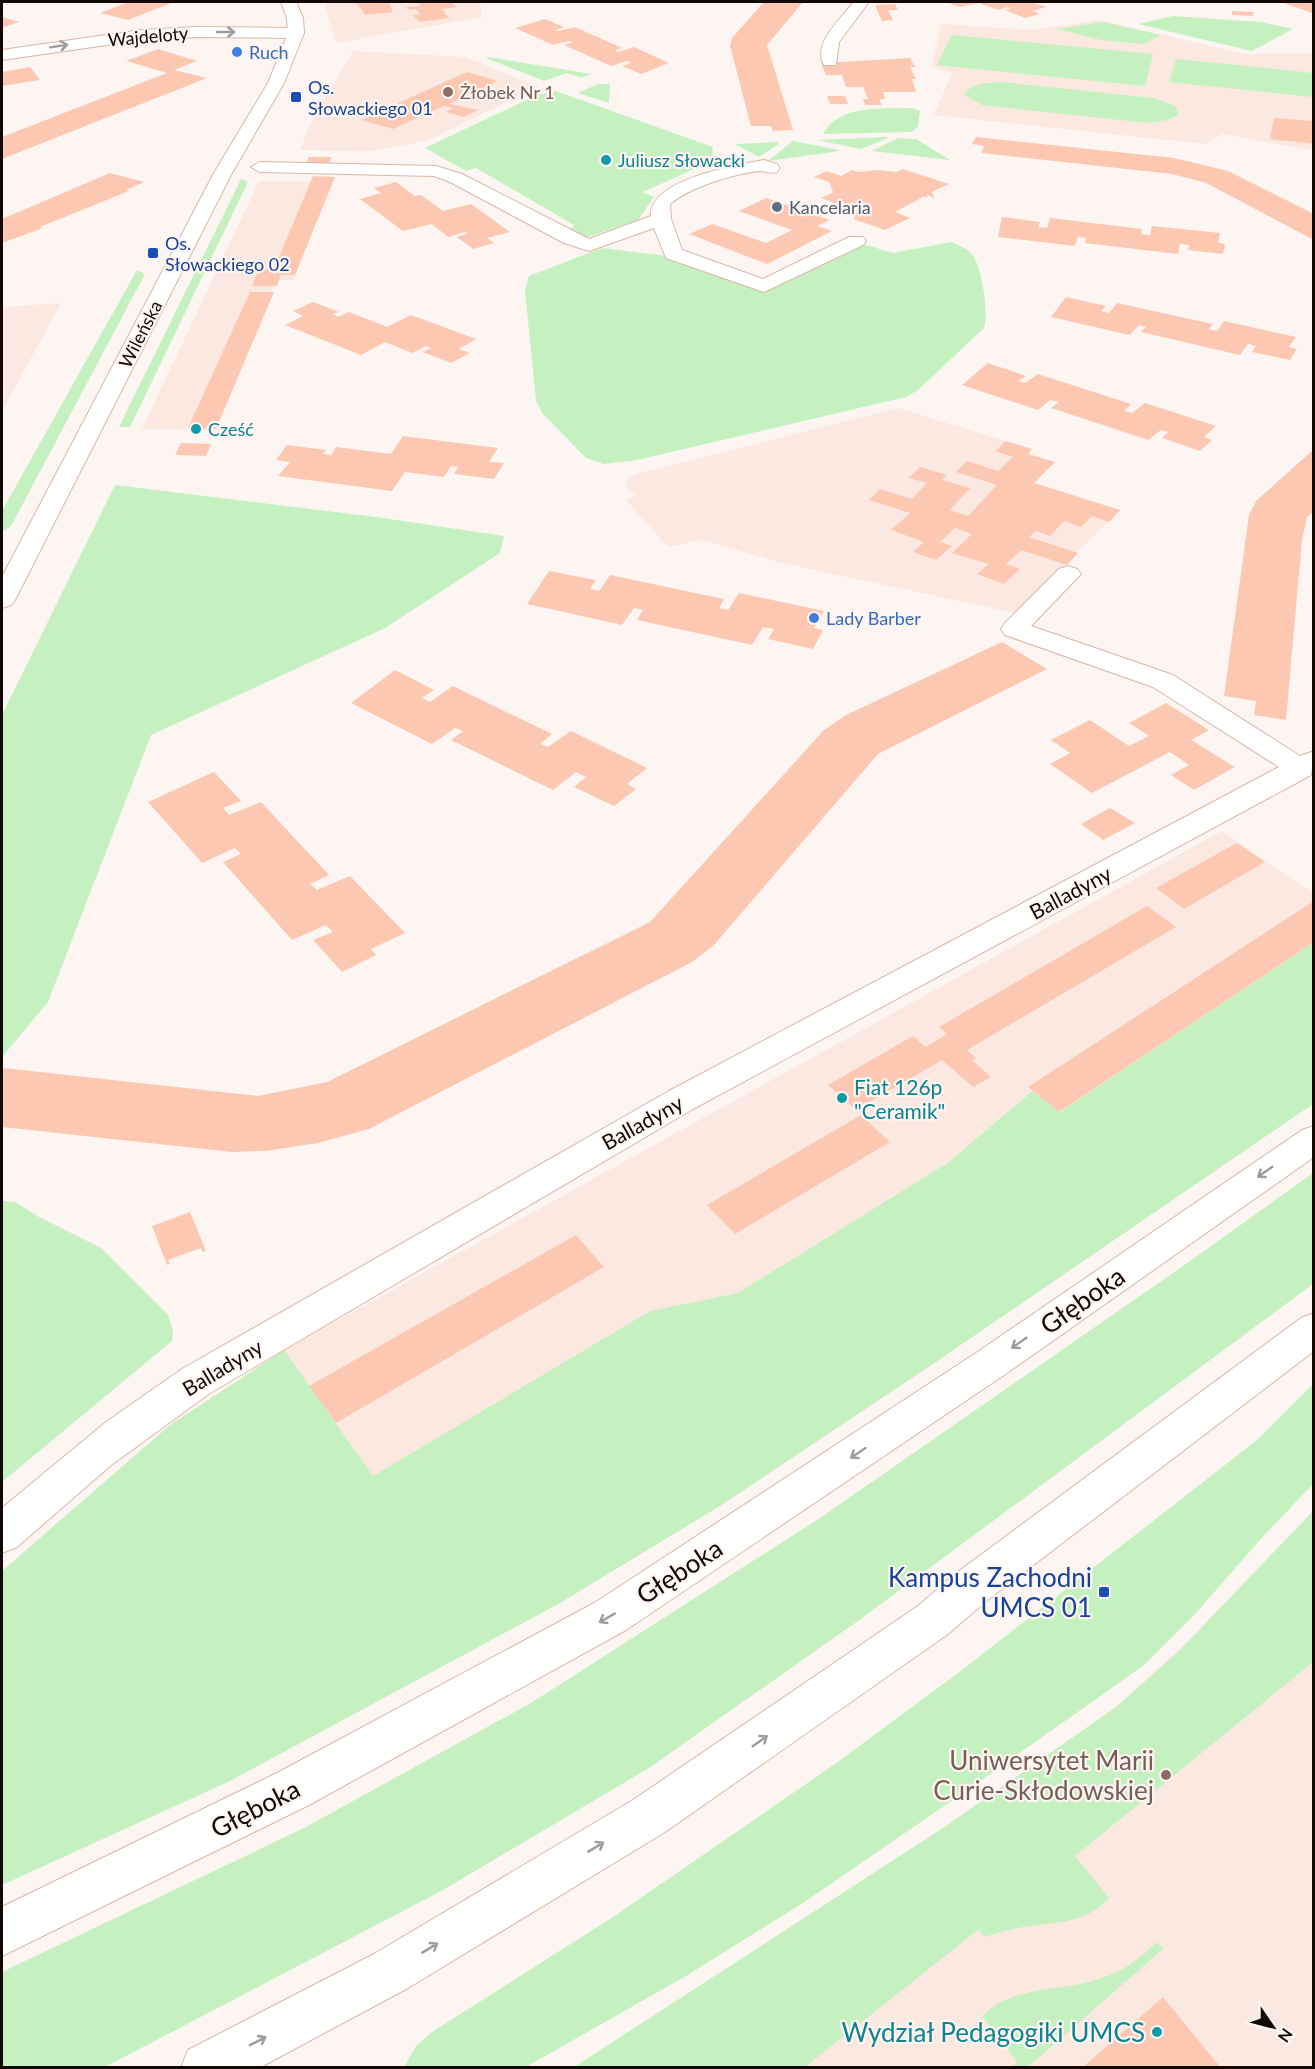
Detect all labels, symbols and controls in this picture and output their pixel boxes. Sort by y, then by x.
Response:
street label: Wajdeloty [107,21,190,50]
one-way arrow [215,26,235,38]
one-way arrow [49,41,69,52]
place label: Ruch [249,41,289,63]
marker: Ruch [230,45,244,59]
place label: Os. Słowackiego 01 [308,76,433,119]
place label: Żłobek Nr 1 [460,81,555,103]
marker: Żłobek Nr 1 [441,85,455,99]
marker: Os. Słowackiego 01 [289,90,303,104]
place label: Juliusz Słowacki [618,149,745,171]
marker: Juliusz Słowacki [599,153,613,167]
place label: Kancelaria [789,196,871,218]
marker: Kancelaria [770,200,784,214]
place label: Os. Słowackiego 02 [165,232,290,275]
marker: Os. Słowackiego 02 [146,246,160,260]
street label: Wileńska [114,297,166,371]
place label: Cześć [208,418,254,440]
marker: Cześć [189,422,203,436]
place label: Lady Barber [826,607,921,629]
marker: Lady Barber [807,611,821,625]
street label: Balladyny [1025,860,1115,924]
place label: Fiat 126p "Ceramik" [854,1074,945,1123]
street label: Balladyny [597,1089,687,1155]
marker: Fiat 126p "Ceramik" [835,1091,849,1105]
one-way arrow [1258,1166,1274,1178]
street label: Głęboka [1033,1259,1131,1341]
street label: Balladyny [177,1333,267,1401]
one-way arrow [1011,1337,1028,1349]
one-way arrow [850,1447,867,1459]
street label: Głęboka [630,1531,728,1611]
place label: Kampus Zachodni UMCS 01 [888,1561,1092,1623]
marker: Kampus Zachodni UMCS 01 [1097,1585,1111,1599]
one-way arrow [599,1612,616,1624]
one-way arrow [751,1735,767,1747]
place label: Uniwersytet Marii Curie-Skłodowskiej [933,1744,1154,1806]
marker: Uniwersytet Marii Curie-Skłodowskiej [1159,1768,1173,1782]
street label: Głęboka [205,1772,305,1844]
one-way arrow [588,1841,605,1854]
one-way arrow [421,1942,438,1954]
north arrow [1243,1997,1303,2057]
place label: Wydział Pedagogiki UMCS [841,2016,1145,2048]
marker: Wydział Pedagogiki UMCS [1150,2025,1164,2039]
text: N [1274,2025,1297,2046]
one-way arrow [249,2034,267,2046]

